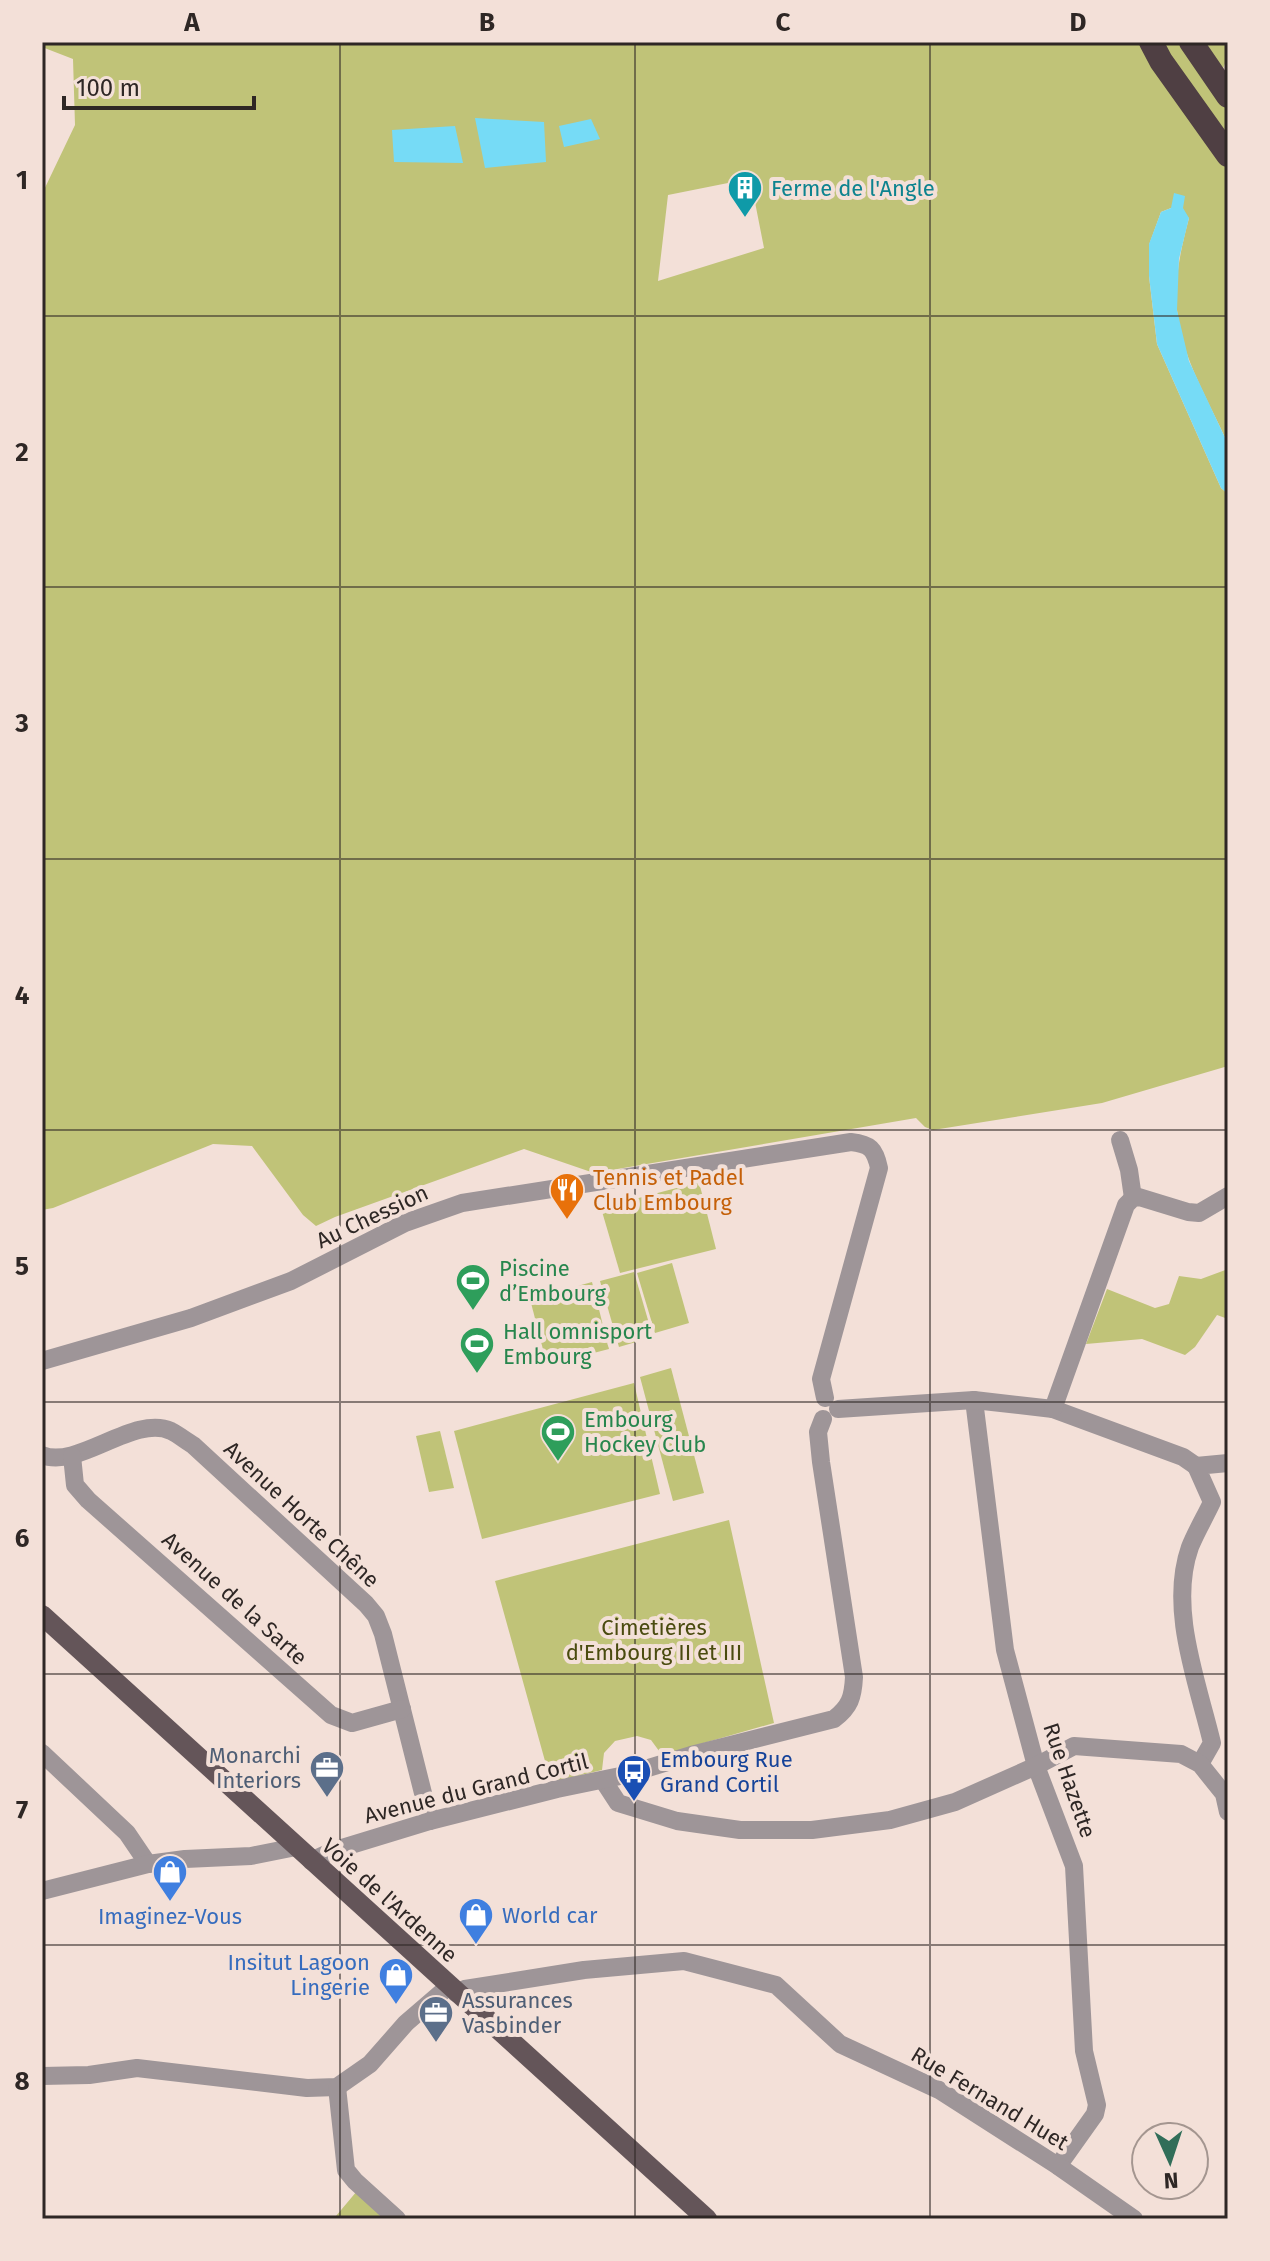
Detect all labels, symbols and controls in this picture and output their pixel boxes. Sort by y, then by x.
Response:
text: A [183,7,200,38]
text: B [479,7,495,38]
text: C [776,7,791,38]
text: D [1070,7,1087,38]
scale bar [64,60,254,110]
text: 100 m [76,74,140,102]
text: 1 [16,165,28,196]
building icon: Ferme de l'Angle [726,169,764,219]
place label: Ferme de l'Angle [771,175,935,202]
text: 2 [15,437,29,468]
text: 3 [14,708,29,739]
text: 4 [15,980,30,1011]
place label: Tennis et Padel Club Embourg [593,1164,744,1216]
restaurant icon: Tennis et Padel Club Embourg [548,1171,586,1221]
street label: Au Chession [312,1179,433,1254]
text: 5 [15,1251,29,1282]
place label: Piscine d’Embourg [499,1255,606,1307]
sports icon: Piscine d’Embourg [454,1262,492,1312]
place label: Hall omnisport Embourg [503,1318,652,1370]
sports icon: Hall omnisport Embourg [458,1325,496,1375]
place label: Embourg Hockey Club [584,1406,706,1458]
sports icon: Embourg Hockey Club [539,1413,577,1463]
street label: Avenue Horte Chêne [218,1435,385,1593]
text: 6 [15,1523,30,1554]
street label: Avenue de la Sarte [157,1526,313,1671]
park label: Cimetières d'Embourg II et III [566,1614,742,1666]
street label: Rue Hazette [1037,1719,1102,1841]
place label: Monarchi Interiors [209,1742,301,1794]
place label: Embourg Rue Grand Cortil [660,1746,793,1798]
street label: Avenue du Grand Cortil [361,1748,591,1829]
office icon: Monarchi Interiors [308,1749,346,1799]
bus stop icon: Embourg Rue Grand Cortil [615,1753,653,1803]
text: 7 [16,1795,28,1826]
street label: Voie de l'Ardenne [316,1832,463,1968]
shop icon: Imaginez-Vous [151,1853,189,1903]
shop icon: World car [457,1896,495,1946]
place label: World car [502,1902,598,1929]
place label: Imaginez-Vous [98,1903,242,1930]
place label: Insitut Lagoon Lingerie [227,1949,370,2001]
shop icon: Insitut Lagoon Lingerie [377,1956,415,2006]
place label: Assurances Vasbinder [462,1987,573,2039]
office icon: Assurances Vasbinder [417,1994,455,2044]
street label: Rue Fernand Huet [906,2041,1073,2156]
text: 8 [14,2066,30,2097]
north arrow [1130,2121,1210,2201]
text: N [1163,2167,1179,2194]

